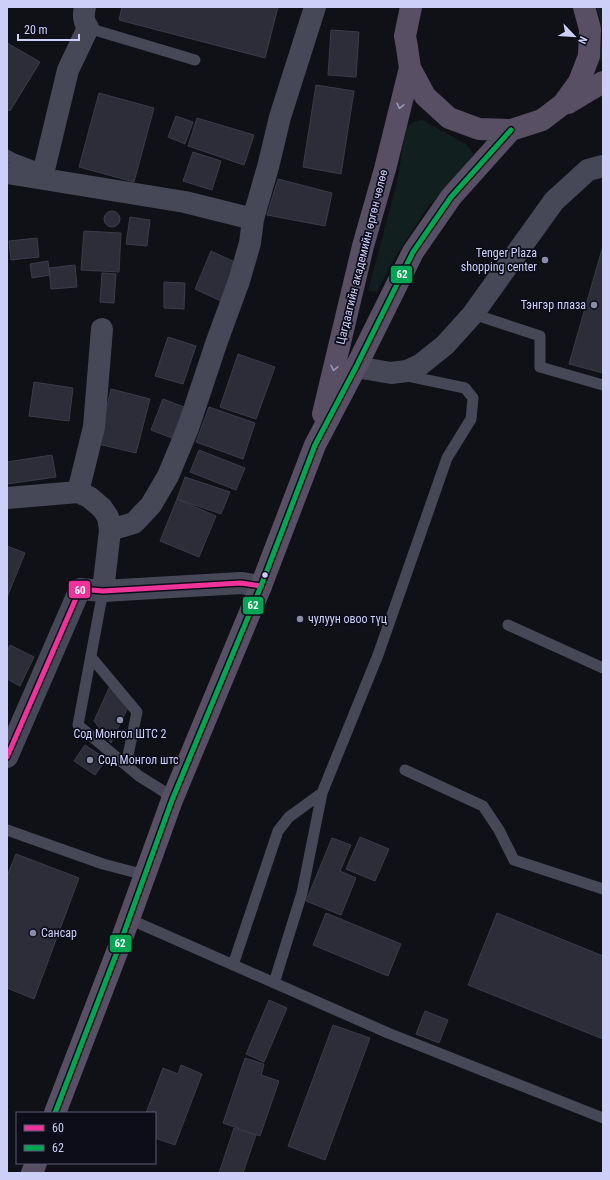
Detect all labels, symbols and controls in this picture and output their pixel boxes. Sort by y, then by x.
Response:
scale bar [18,16,79,42]
north arrow [554,16,594,56]
text: 20 m [24,23,48,37]
text: N [575,34,590,46]
one-way arrow [397,103,405,109]
street label: Цагдаагийн академийн өргөн чөлөө [333,168,391,346]
place label: Tenger Plaza shopping center [461,246,537,274]
marker: Tenger Plaza shopping center [540,255,550,265]
line badge: 62 [390,265,413,284]
text: 62 [396,268,408,281]
place label: Тэнгэр плаза [521,298,586,312]
marker: Тэнгэр плаза [589,300,599,310]
one-way arrow [330,364,339,371]
unlabelled marker [260,570,270,580]
line badge: 60 [68,580,91,599]
text: 60 [74,584,86,597]
line badge: 62 [242,596,264,615]
text: 62 [247,599,259,612]
place label: чулуун овоо түц [308,612,387,626]
marker: чулуун овоо түц [295,614,305,624]
marker: Сод Монгол ШТС 2 [115,715,125,725]
place label: Сод Монгол ШТС 2 [73,727,167,741]
place label: Сод Монгол штс [98,753,179,767]
marker: Сод Монгол штс [85,755,95,765]
place label: Сансар [41,926,77,940]
marker: Сансар [28,928,38,938]
line badge: 62 [109,934,132,953]
text: 62 [114,937,126,950]
legend [16,1112,156,1164]
text: 60 [52,1121,64,1135]
text: 62 [52,1141,64,1155]

